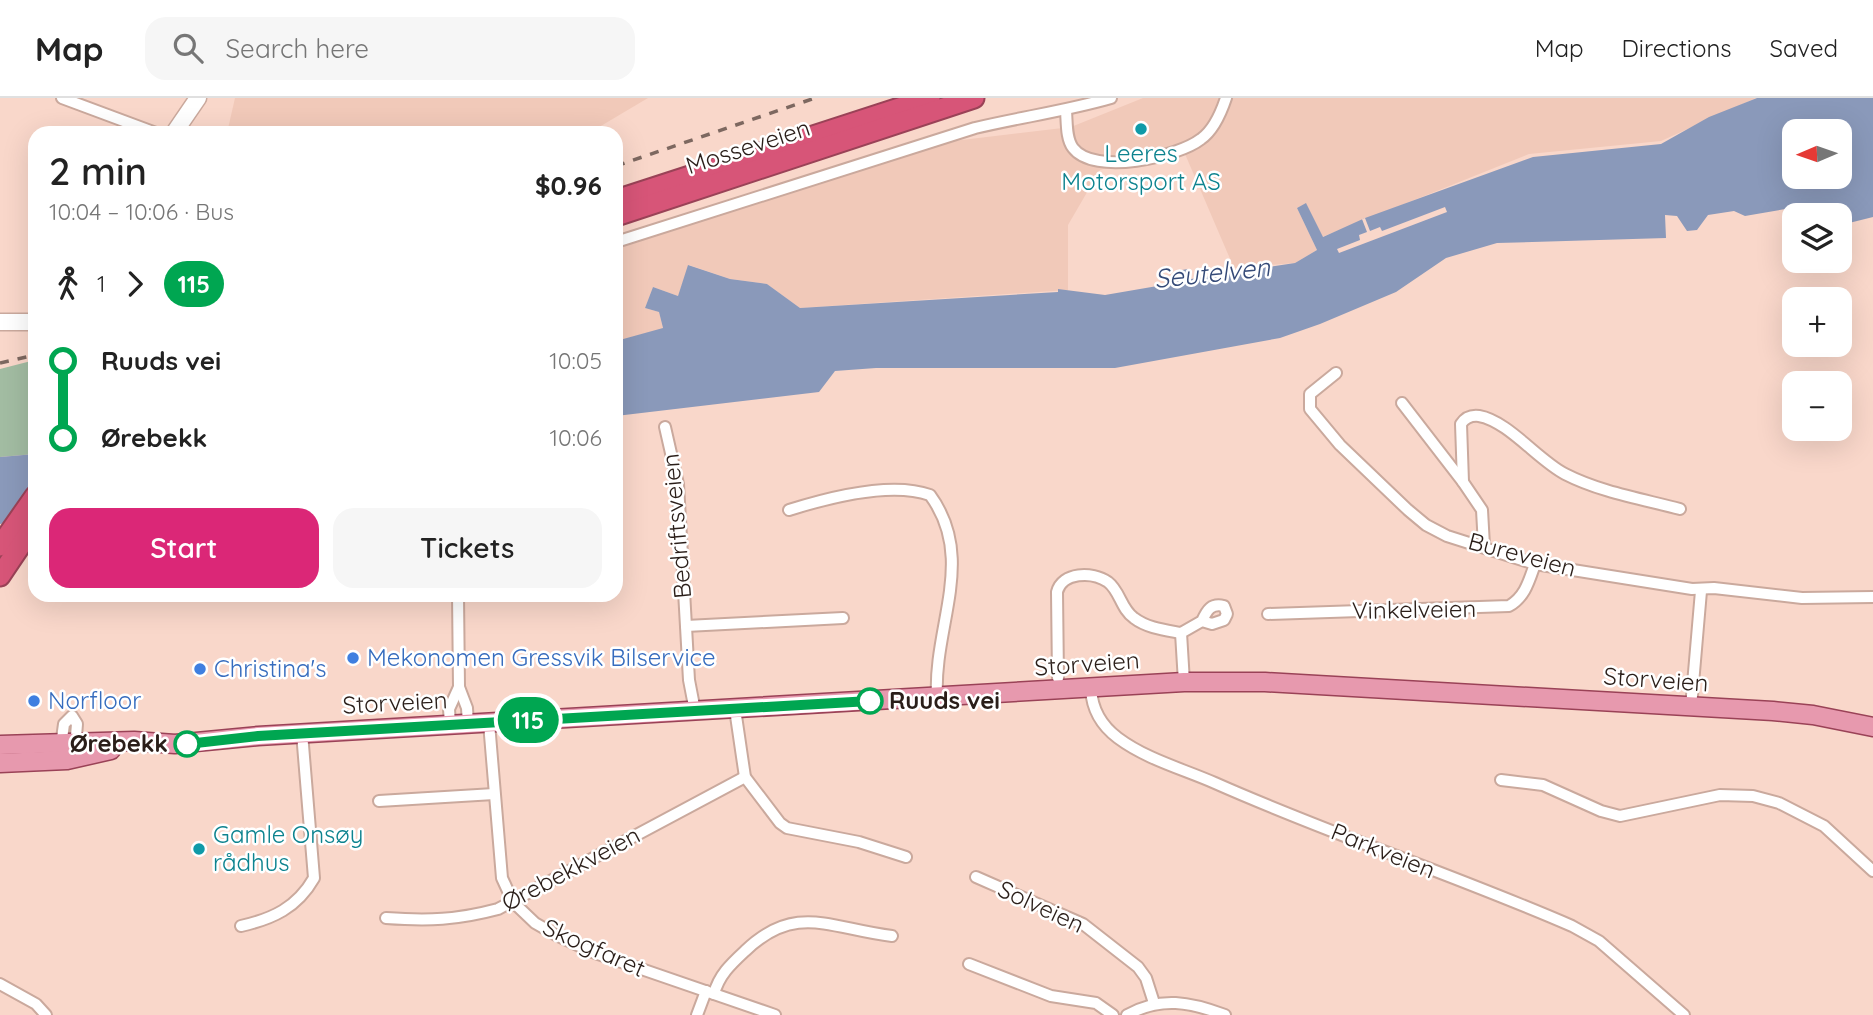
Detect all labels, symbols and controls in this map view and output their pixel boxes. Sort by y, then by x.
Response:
search box [145,17,635,80]
text: Map [35,28,103,69]
icon: search [169,29,207,67]
text: Search here [225,32,369,65]
text: Map [1535,33,1584,63]
text: Directions [1622,33,1732,63]
text: Saved [1770,33,1838,63]
street label: Mosseveien [682,112,814,180]
north arrow [1782,119,1852,189]
map controls [1782,119,1852,441]
marker: Leeres Motorsport AS [1133,121,1149,137]
place label: Leeres Motorsport AS [1061,138,1221,196]
text: 2 min [49,147,147,195]
text: $0.96 [535,169,602,202]
text: 10:04 – 10:06 · Bus [49,197,234,226]
button: layers [1782,203,1852,273]
water label: Seutelven [1152,250,1272,295]
icon: walk [49,265,87,303]
icon: forward [116,265,154,303]
text: 1 [97,269,106,298]
text: 115 [178,269,210,299]
button: + [1782,287,1852,357]
text: Ruuds vei [101,344,221,377]
text: 10:05 [549,346,602,375]
button: − [1782,371,1852,441]
text: Ørebekk [101,421,207,454]
text: 10:06 [549,423,602,452]
street label: Bedriftsveien [655,452,697,600]
button: Start [49,508,319,588]
button: Tickets [333,508,602,588]
street label: Bureveien [1465,525,1579,583]
street label: Vinkelveien [1351,593,1476,625]
place label: Mekonomen Gressvik Bilservice [367,642,716,672]
street label: Storveien [1033,644,1140,682]
marker: Mekonomen Gressvik Bilservice [345,650,361,666]
place label: Christina's [214,653,327,683]
street label: Storveien [1603,660,1710,698]
marker: Christina's [192,661,208,677]
street label: Storveien [342,684,448,720]
place label: Norfloor [48,685,142,715]
place label: Ruuds vei [889,685,1000,715]
marker: Ruuds vei [857,688,883,714]
marker: Norfloor [26,693,42,709]
line badge: 115 [488,697,568,743]
text: 115 [512,705,544,735]
place label: Ørebekk [70,728,168,758]
marker: Ørebekk [174,731,200,757]
street label: Parkveien [1327,816,1440,884]
place label: Gamle Onsøy rådhus [213,819,363,877]
street label: Ørebekkveien [496,819,645,917]
marker: Gamle Onsøy rådhus [191,841,207,857]
street label: Solveien [994,873,1089,939]
street label: Skogfaret [539,911,650,983]

